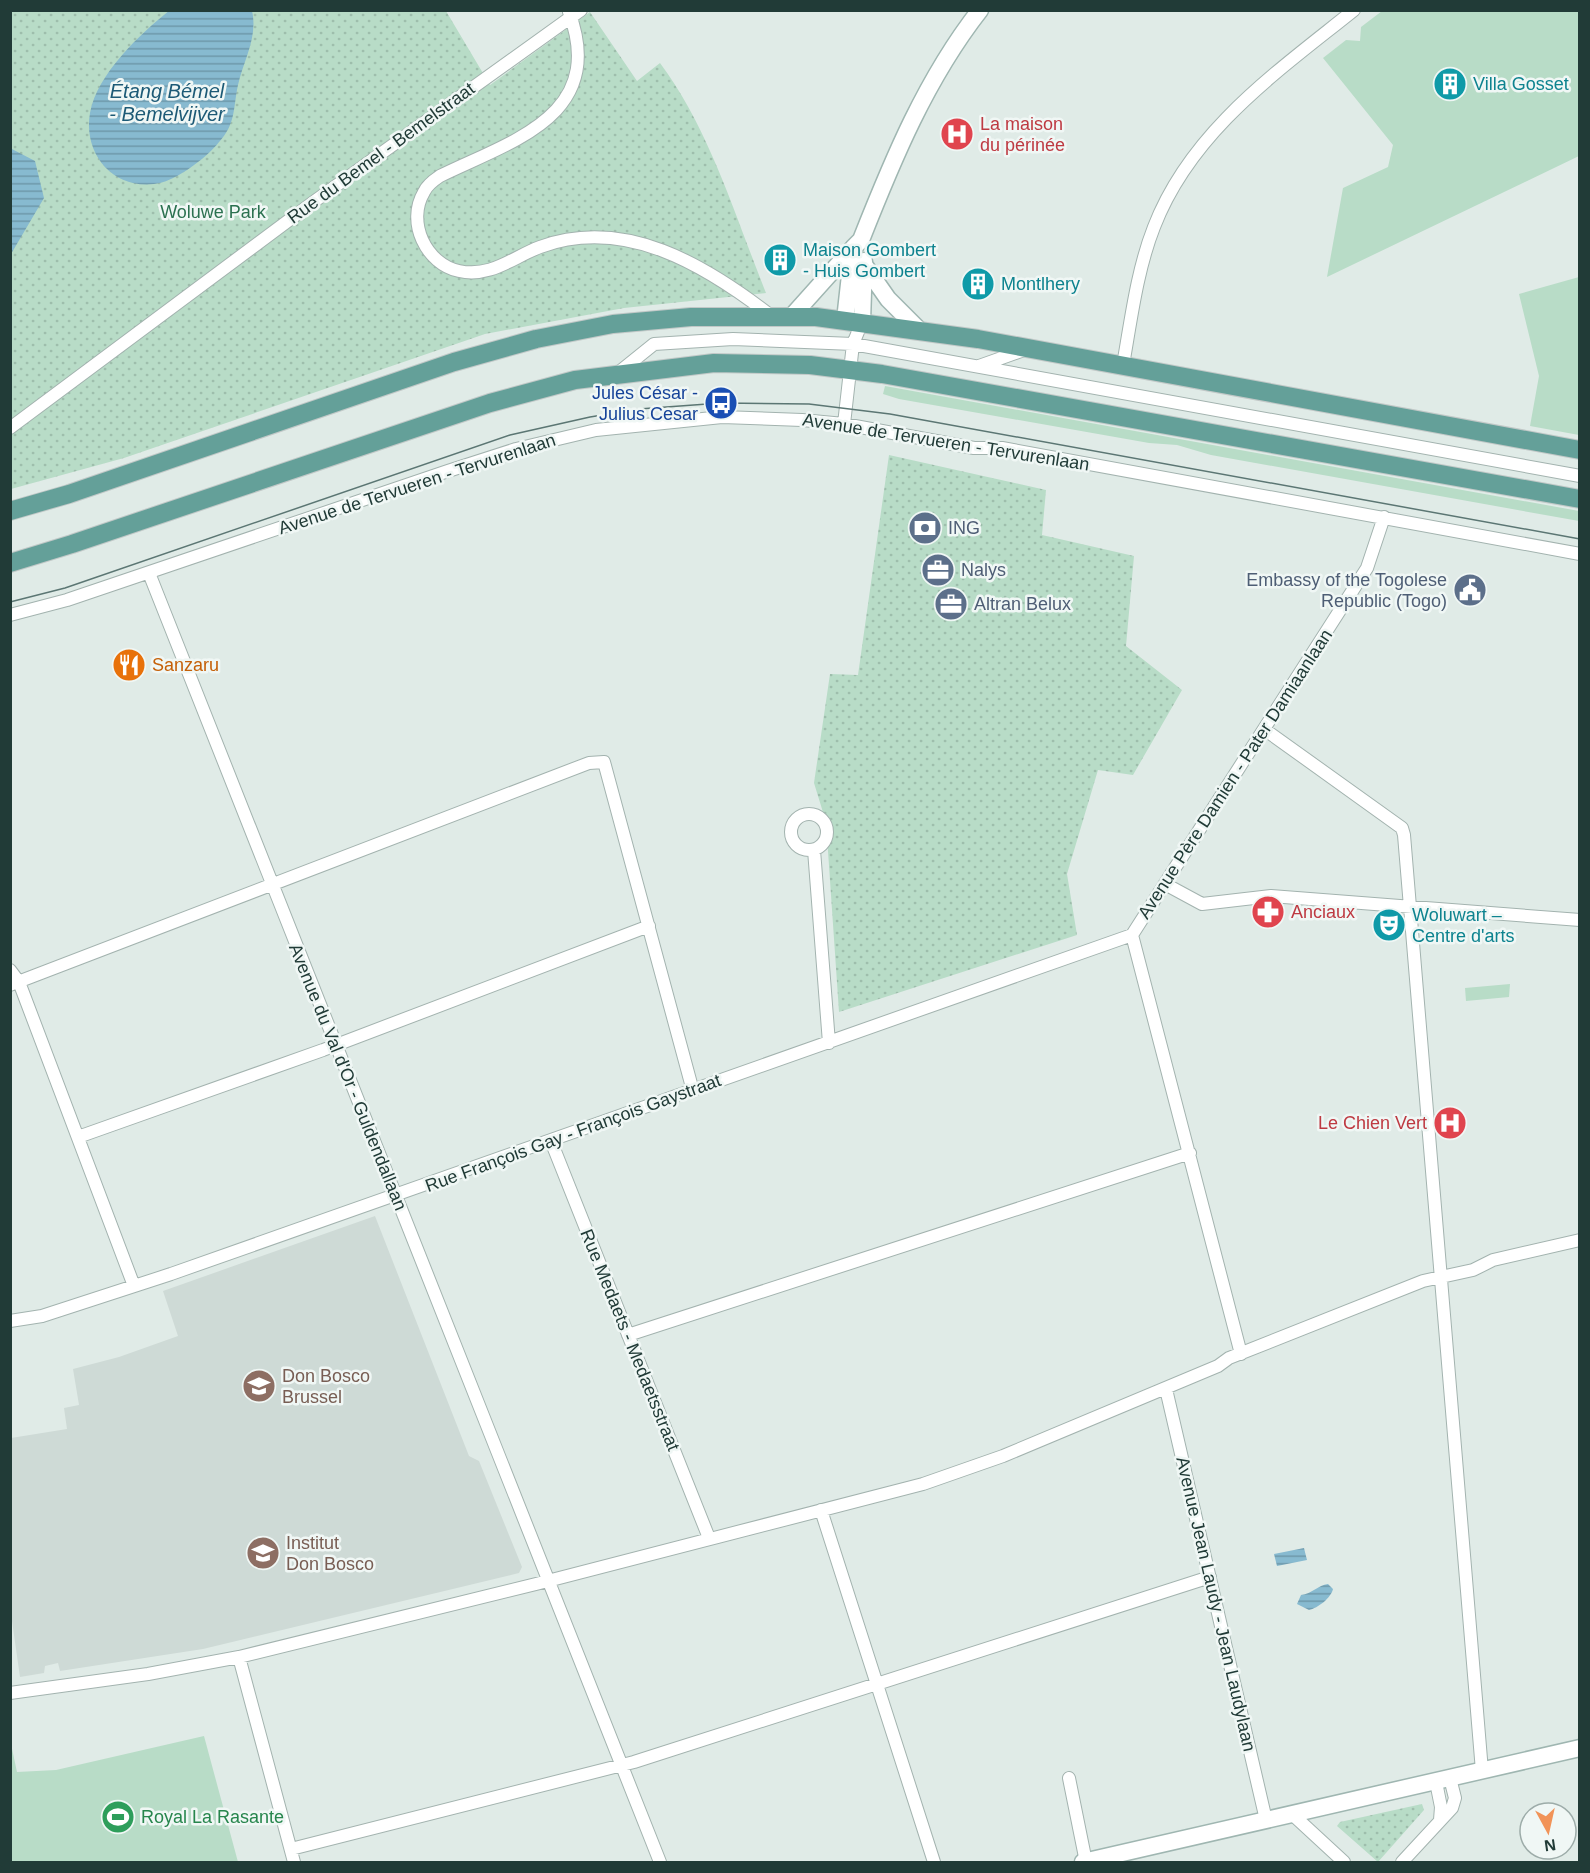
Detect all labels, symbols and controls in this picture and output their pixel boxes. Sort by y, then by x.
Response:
building icon: Villa Gosset [1432,66,1468,102]
place label: Villa Gosset [1473,74,1569,94]
street label: Rue du Bemel - Bemelstraat [284,78,478,228]
water label: Étang Bémel - Bemelvijver [109,80,226,125]
place label: La maison du périnée [980,114,1065,155]
hospital icon: La maison du périnée [939,116,975,152]
park label: Woluwe Park [160,202,267,222]
place label: Maison Gombert - Huis Gombert [803,240,936,281]
building icon: Maison Gombert - Huis Gombert [762,242,798,278]
building icon: Montlhery [960,266,996,302]
place label: Montlhery [1001,274,1080,294]
place label: Jules César - Julius Cesar [592,383,698,424]
bus stop icon: Jules César - Julius Cesar [703,385,739,421]
street label: Avenue de Tervueren - Tervurenlaan [801,409,1091,475]
street label: Avenue de Tervueren - Tervurenlaan [276,430,558,538]
bank icon: ING [907,510,943,546]
place label: ING [948,518,980,538]
office icon: Nalys [920,552,956,588]
place label: Nalys [961,560,1006,580]
place label: Embassy of the Togolese Republic (Togo) [1246,570,1447,611]
public building icon: Embassy of the Togolese Republic (Togo) [1452,572,1488,608]
office icon: Altran Belux [933,586,969,622]
place label: Altran Belux [974,594,1071,614]
street label: Avenue Père Damien - Pater Damiaanlaan [1134,626,1336,922]
restaurant icon: Sanzaru [111,647,147,683]
place label: Sanzaru [152,655,219,675]
pharmacy icon: Anciaux [1250,894,1286,930]
place label: Anciaux [1291,902,1355,922]
place label: Woluwart – Centre d'arts [1412,905,1514,946]
theatre icon: Woluwart – Centre d'arts [1371,907,1407,943]
street label: Avenue du Val d'Or - Guldendallaan [285,941,411,1213]
street label: Rue François Gay - François Gaystraat [422,1070,724,1196]
hospital icon: Le Chien Vert [1432,1105,1468,1141]
place label: Le Chien Vert [1318,1113,1427,1133]
street label: Rue Medaets - Medaetsstraat [576,1226,684,1454]
place label: Don Bosco Brussel [282,1366,370,1407]
school or university icon: Don Bosco Brussel [241,1368,277,1404]
street label: Avenue Jean Laudy - Jean Laudylaan [1172,1455,1260,1753]
place label: Institut Don Bosco [286,1533,374,1574]
school or university icon: Institut Don Bosco [245,1535,281,1571]
sports icon: Royal La Rasante [100,1799,136,1835]
north arrow [1518,1801,1578,1861]
place label: Royal La Rasante [141,1807,284,1827]
text: N [1543,1836,1557,1855]

